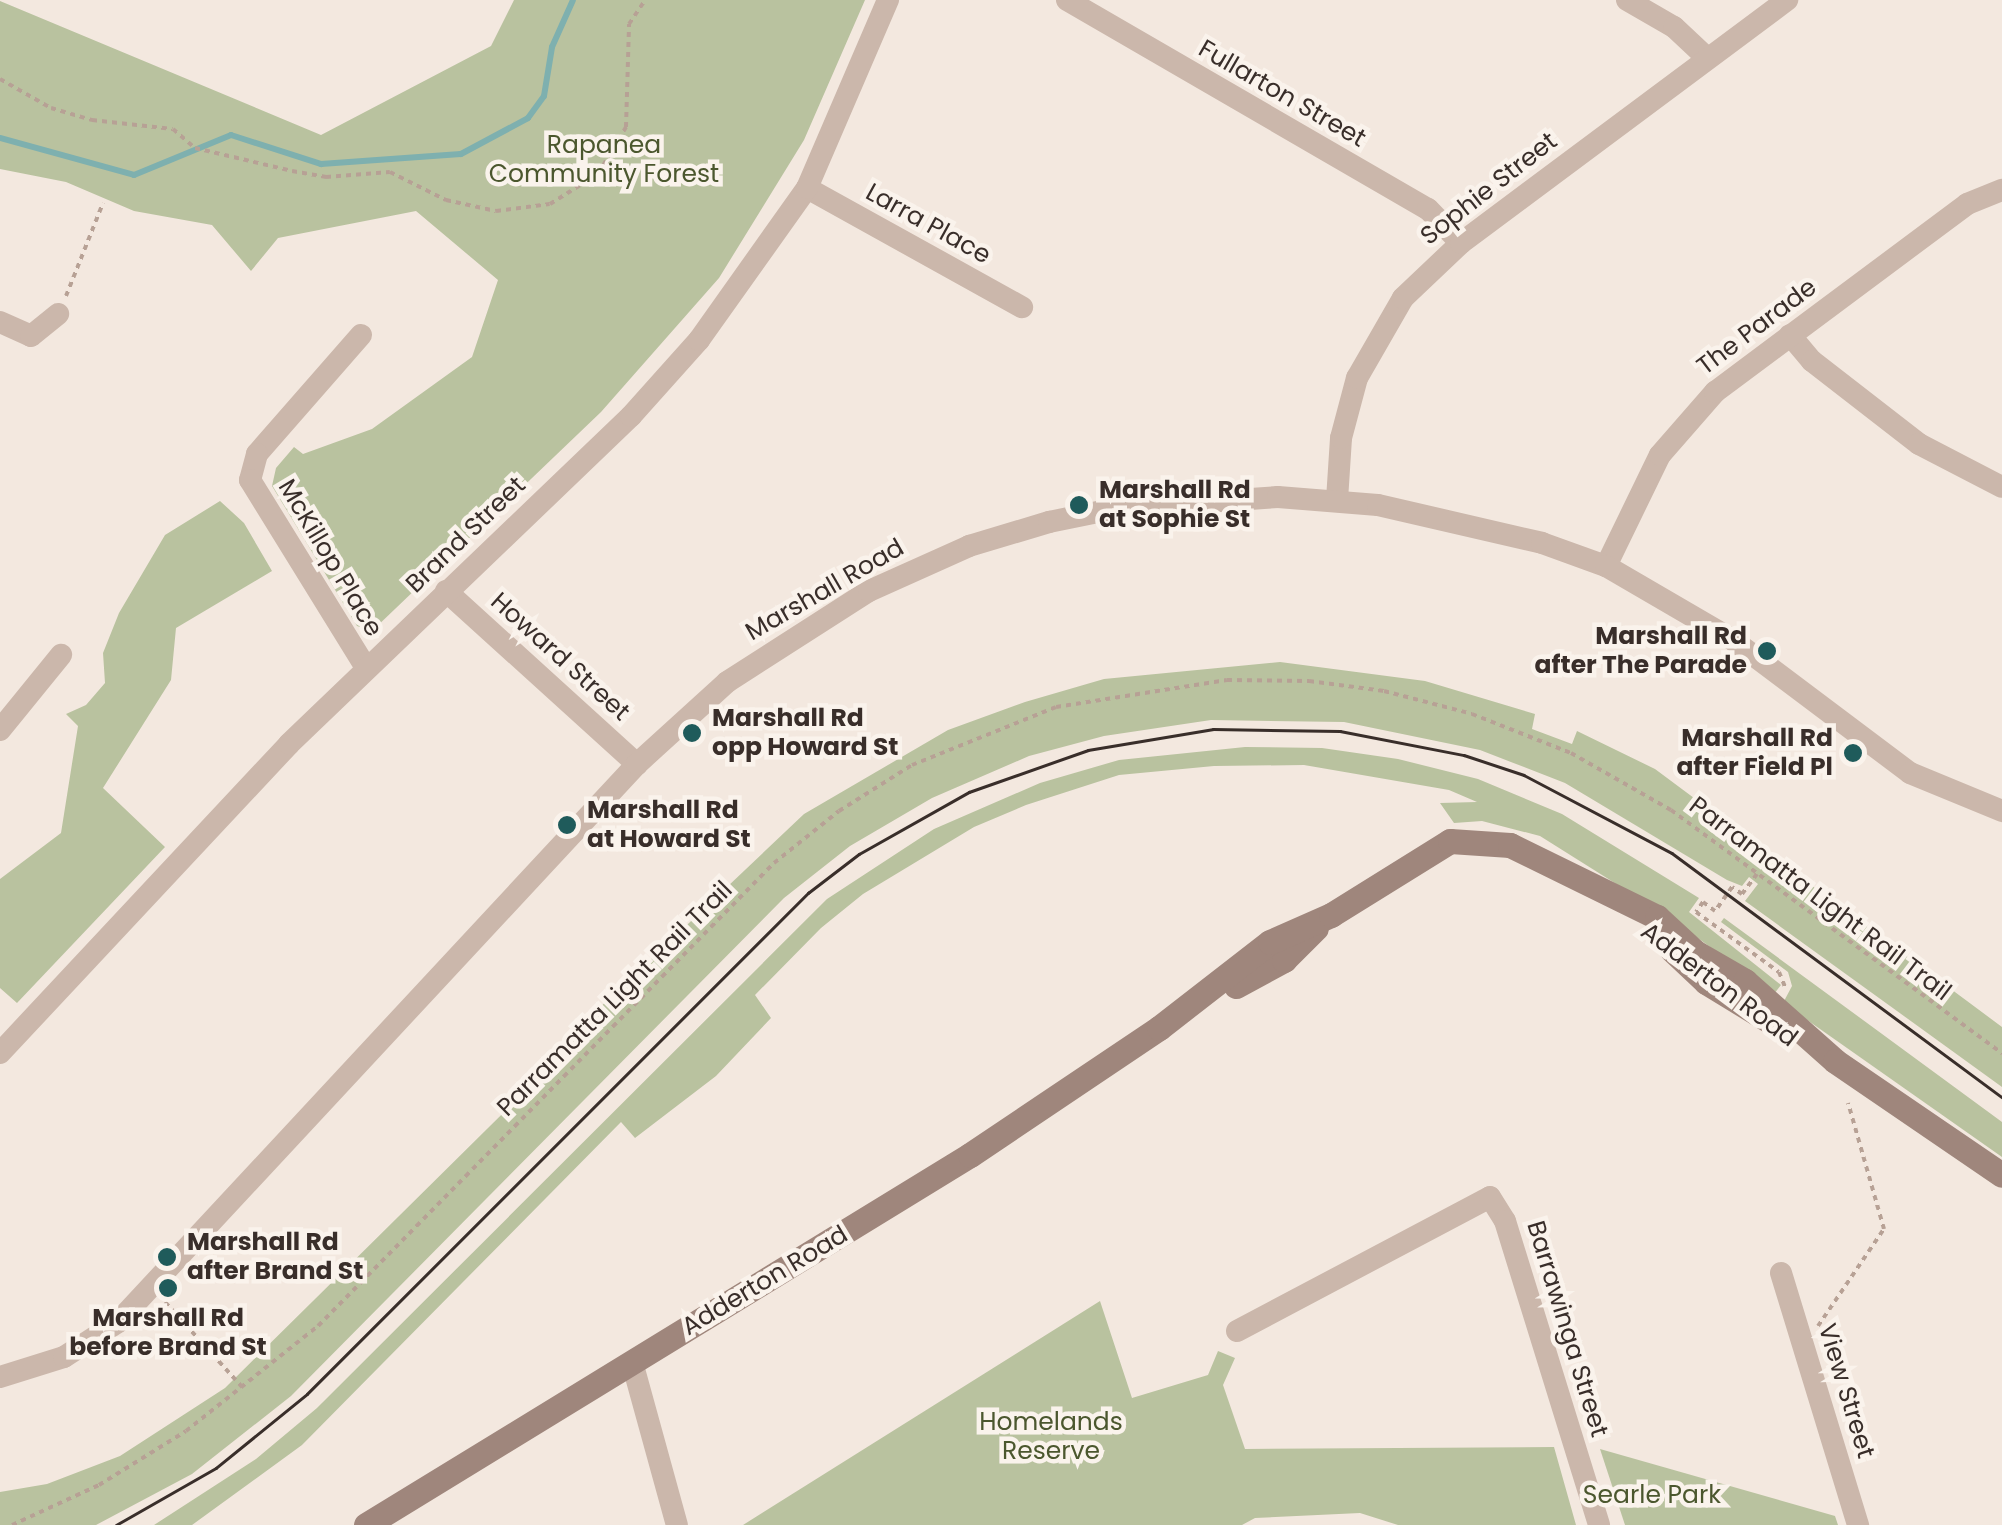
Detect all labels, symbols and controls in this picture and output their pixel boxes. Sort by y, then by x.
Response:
street label: Fullarton Street [1193,34,1371,154]
street label: Sophie Street [1415,126,1563,252]
park label: Rapanea Community Forest [489,131,719,190]
street label: Larra Place [860,177,996,271]
street label: The Parade [1691,272,1823,382]
street label: Brand Street [400,471,532,599]
street label: McKillop Place [271,474,389,642]
place label: Marshall Rd at Sophie St [1099,476,1251,535]
marker: Marshall Rd at Sophie St [1068,494,1090,516]
street label: Marshall Road [741,533,909,647]
street label: Howard Street [484,587,636,727]
place label: Marshall Rd after The Parade [1535,622,1747,681]
marker: Marshall Rd after The Parade [1756,640,1778,662]
place label: Marshall Rd opp Howard St [712,704,898,763]
marker: Marshall Rd opp Howard St [681,722,703,744]
place label: Marshall Rd after Field Pl [1676,724,1833,783]
marker: Marshall Rd after Field Pl [1842,742,1864,764]
street label: Parramatta Light Rail Trail [1683,791,1957,1007]
place label: Marshall Rd at Howard St [587,796,751,855]
marker: Marshall Rd at Howard St [556,814,578,836]
street label: Parramatta Light Rail Trail [491,875,739,1123]
street label: Adderton Road [1635,916,1803,1054]
street label: Barrawinga Street [1520,1217,1614,1441]
street label: Adderton Road [677,1220,853,1342]
place label: Marshall Rd after Brand St [187,1228,363,1287]
marker: Marshall Rd after Brand St [156,1246,178,1268]
marker: Marshall Rd before Brand St [157,1277,179,1299]
place label: Marshall Rd before Brand St [69,1304,267,1363]
street label: View Street [1811,1320,1881,1462]
park label: Homelands Reserve [979,1408,1123,1467]
park label: Searle Park [1583,1480,1721,1510]

